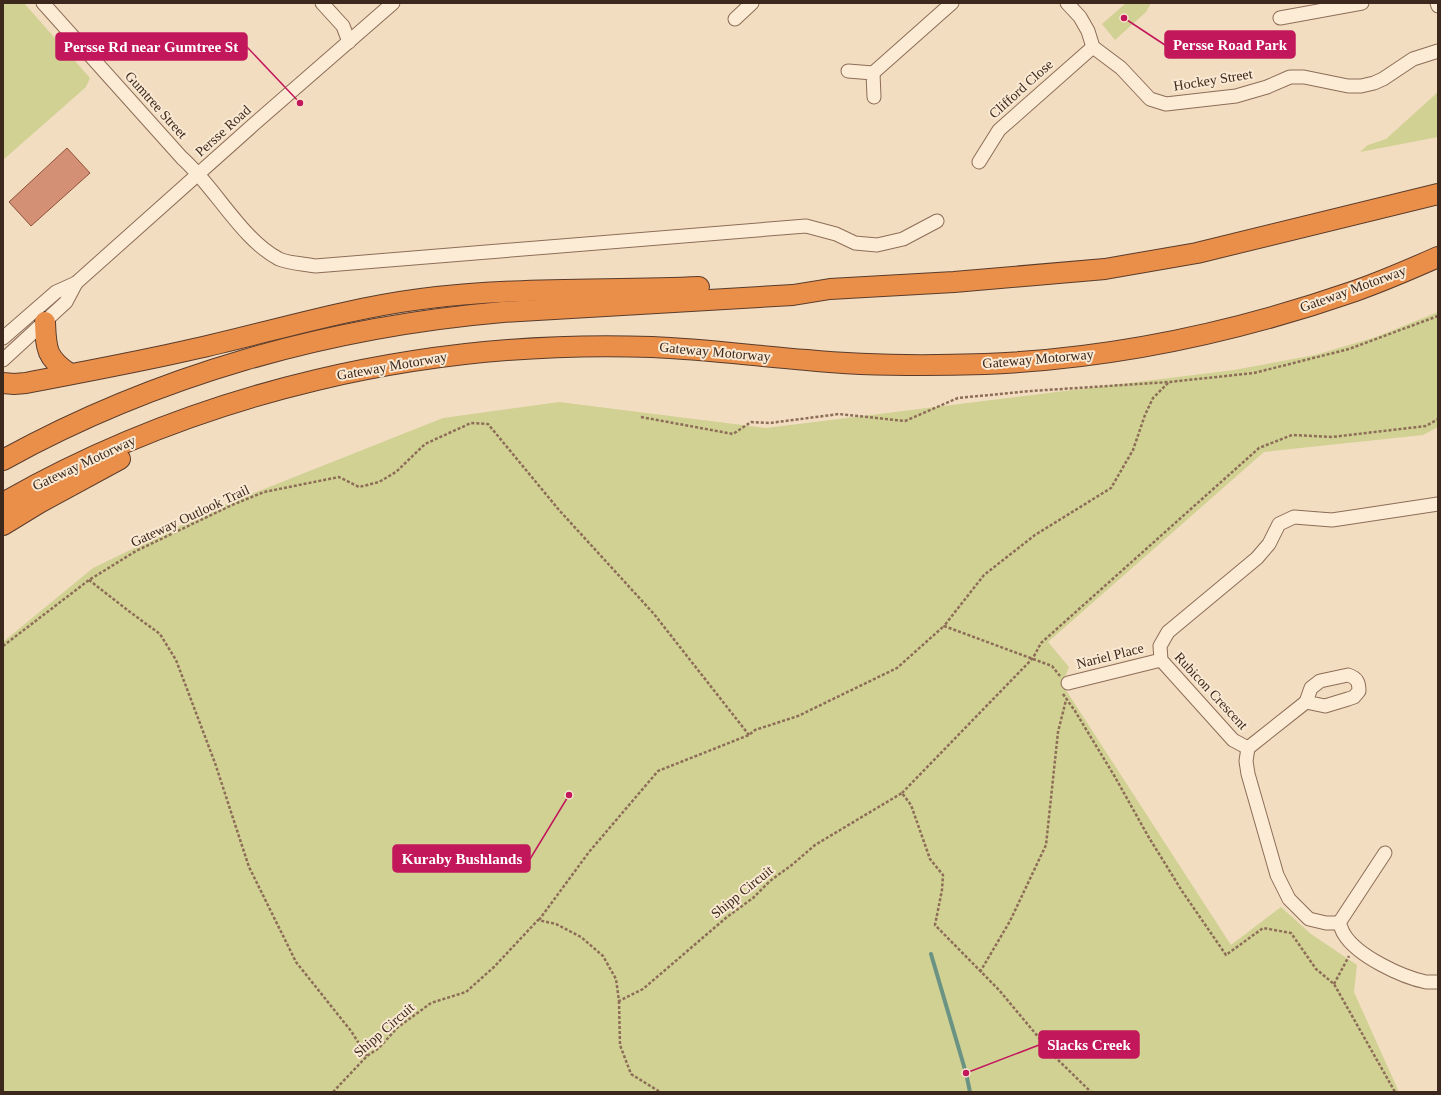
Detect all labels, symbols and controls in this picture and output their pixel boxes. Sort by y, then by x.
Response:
callout: Persse Road Park [1165,31,1295,58]
callout: Persse Rd near Gumtree St [56,33,247,60]
text: Persse Road Park [1173,37,1288,53]
text: Persse Rd near Gumtree St [64,39,238,55]
street label: Clifford Close [986,57,1056,121]
street label: Hockey Street [1172,66,1254,94]
street label: Gumtree Street [122,68,190,142]
street label: Persse Road [192,102,254,160]
street label: Gateway Motorway [1298,263,1408,315]
street label: Gateway Motorway [659,340,771,364]
street label: Gateway Motorway [982,347,1094,371]
street label: Gateway Motorway [336,349,448,383]
street label: Gateway Motorway [30,433,138,493]
street label: Gateway Outlook Trail [128,482,252,550]
street label: Nariel Place [1075,640,1145,672]
street label: Rubicon Crescent [1171,649,1251,733]
callout: Kuraby Bushlands [393,845,530,872]
text: Kuraby Bushlands [402,851,522,867]
street label: Shipp Circuit [708,862,776,921]
street label: Shipp Circuit [351,1000,417,1060]
callout: Slacks Creek [1039,1031,1139,1058]
text: Slacks Creek [1047,1037,1131,1053]

